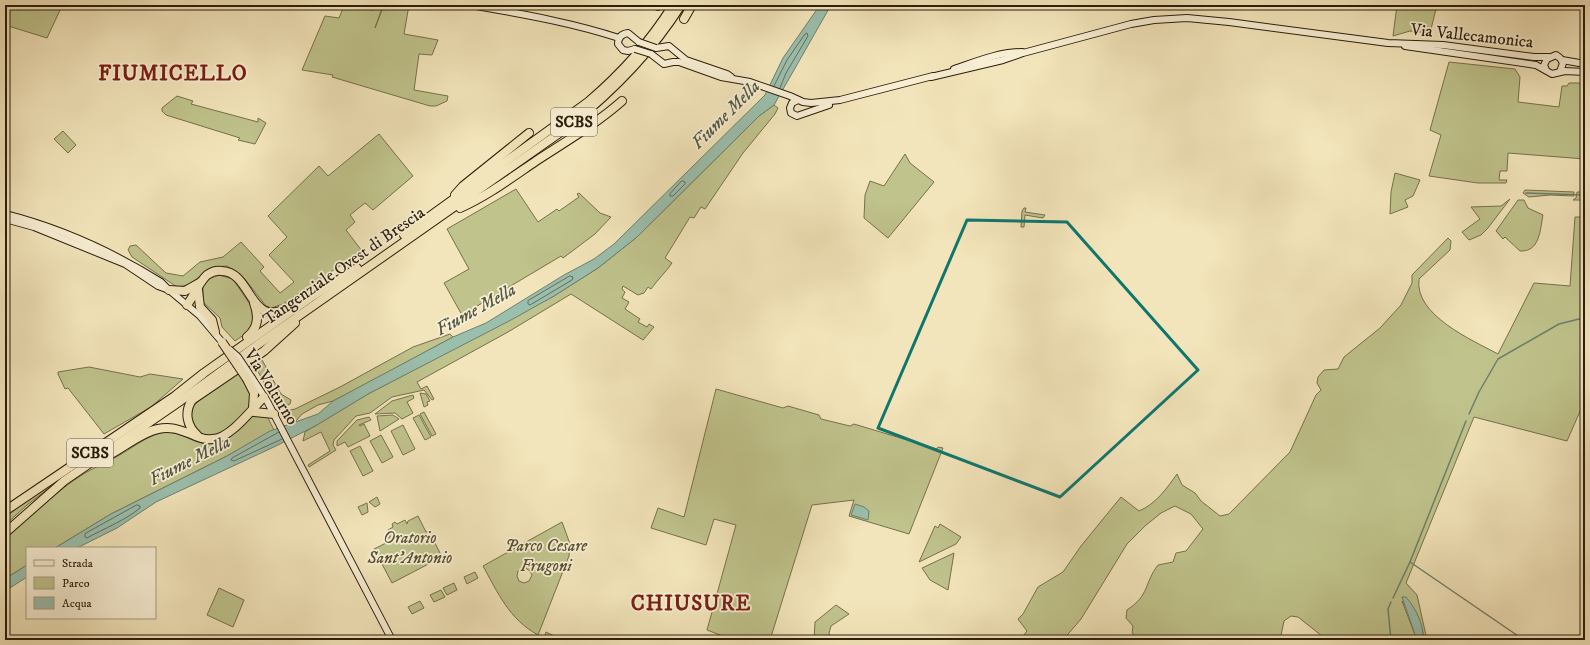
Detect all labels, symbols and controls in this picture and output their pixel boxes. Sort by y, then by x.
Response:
street label: Via Vallecamonica [1409,19,1535,53]
district label: FIUMICELLO [98,61,248,87]
water label: Fiume Mella [687,76,765,154]
road number: SCBS [551,108,597,136]
street label: Tangenziale Ovest di Brescia [259,201,430,330]
water label: Fiume Mella [432,279,520,341]
street label: Via Volturno [238,344,303,429]
water label: Fiume Mella [146,431,235,491]
road number: SCBS [67,439,113,467]
park label: Oratorio Sant'Antonio [367,527,452,569]
park label: Parco Cesare Frugoni [505,535,588,577]
legend [26,547,156,619]
text: Strada [62,556,94,571]
text: Parco [62,576,90,591]
district label: CHIUSURE [631,591,751,617]
text: Acqua [62,596,93,611]

